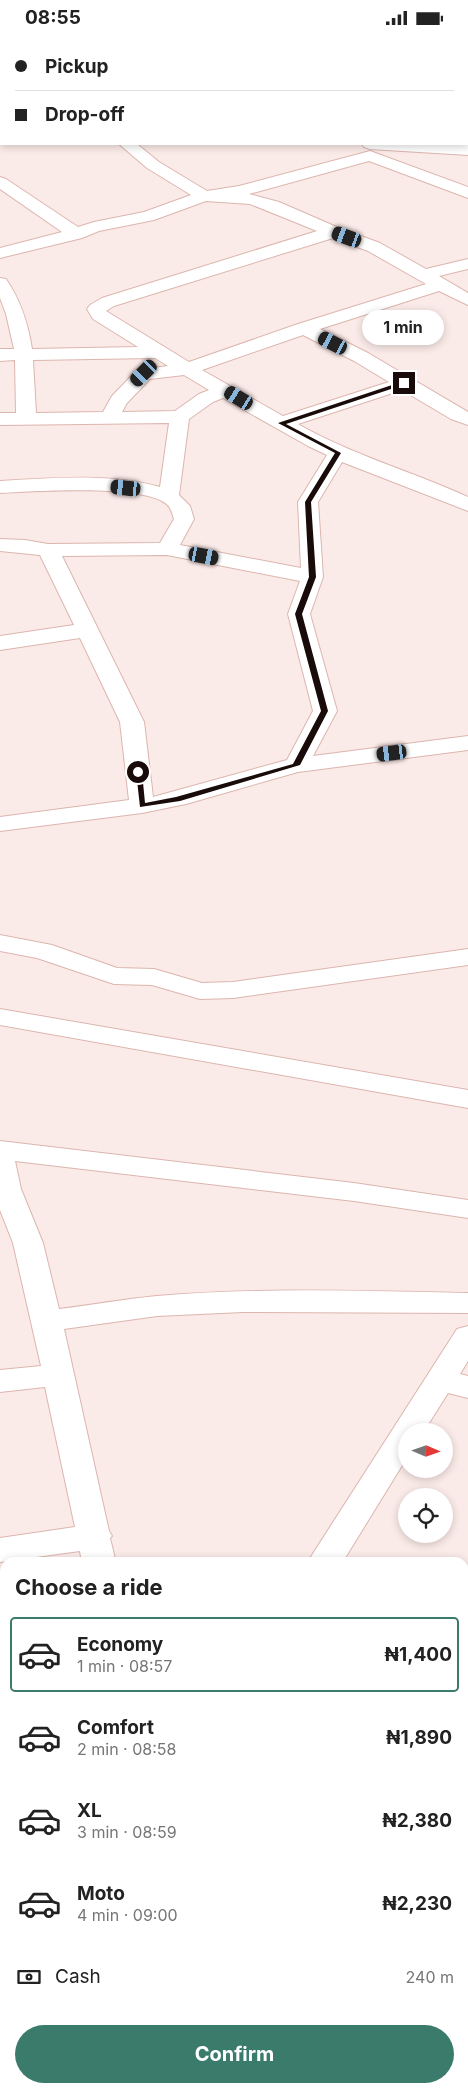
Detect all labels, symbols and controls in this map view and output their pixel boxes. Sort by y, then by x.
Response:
text: 08:55 [25,6,81,29]
text: Pickup [45,55,108,78]
text: Drop-off [45,103,125,126]
car [330,225,363,249]
callout: 1 min [363,311,445,345]
text: 1 min [383,317,423,337]
car [316,330,349,356]
car [128,357,159,389]
route end [393,372,415,394]
car [222,384,255,412]
car [110,479,141,497]
car [187,546,220,566]
car [376,744,407,762]
route start [127,761,149,783]
north arrow [398,1423,452,1477]
map controls [398,1423,453,1543]
button: locate [398,1488,453,1543]
text: Choose a ride [15,1574,163,1600]
icon: car [17,1632,62,1677]
text: Economy [77,1633,163,1656]
text: ₦1,400 [385,1643,452,1666]
text: 1 min · 08:57 [77,1656,172,1676]
icon: car [17,1715,62,1760]
text: Comfort [77,1716,154,1739]
text: ₦1,890 [386,1726,452,1749]
text: 2 min · 08:58 [77,1739,176,1759]
icon: car [17,1798,62,1843]
text: XL [77,1799,102,1822]
text: ₦2,380 [382,1809,452,1832]
text: 3 min · 08:59 [77,1822,177,1842]
icon: car [17,1881,62,1926]
text: Moto [77,1882,125,1905]
text: ₦2,230 [382,1892,452,1915]
text: 4 min · 09:00 [77,1905,178,1925]
icon: cash [15,1963,43,1991]
text: Cash [55,1965,101,1988]
text: 240 m [406,1967,454,1987]
button: Confirm [15,2025,454,2083]

